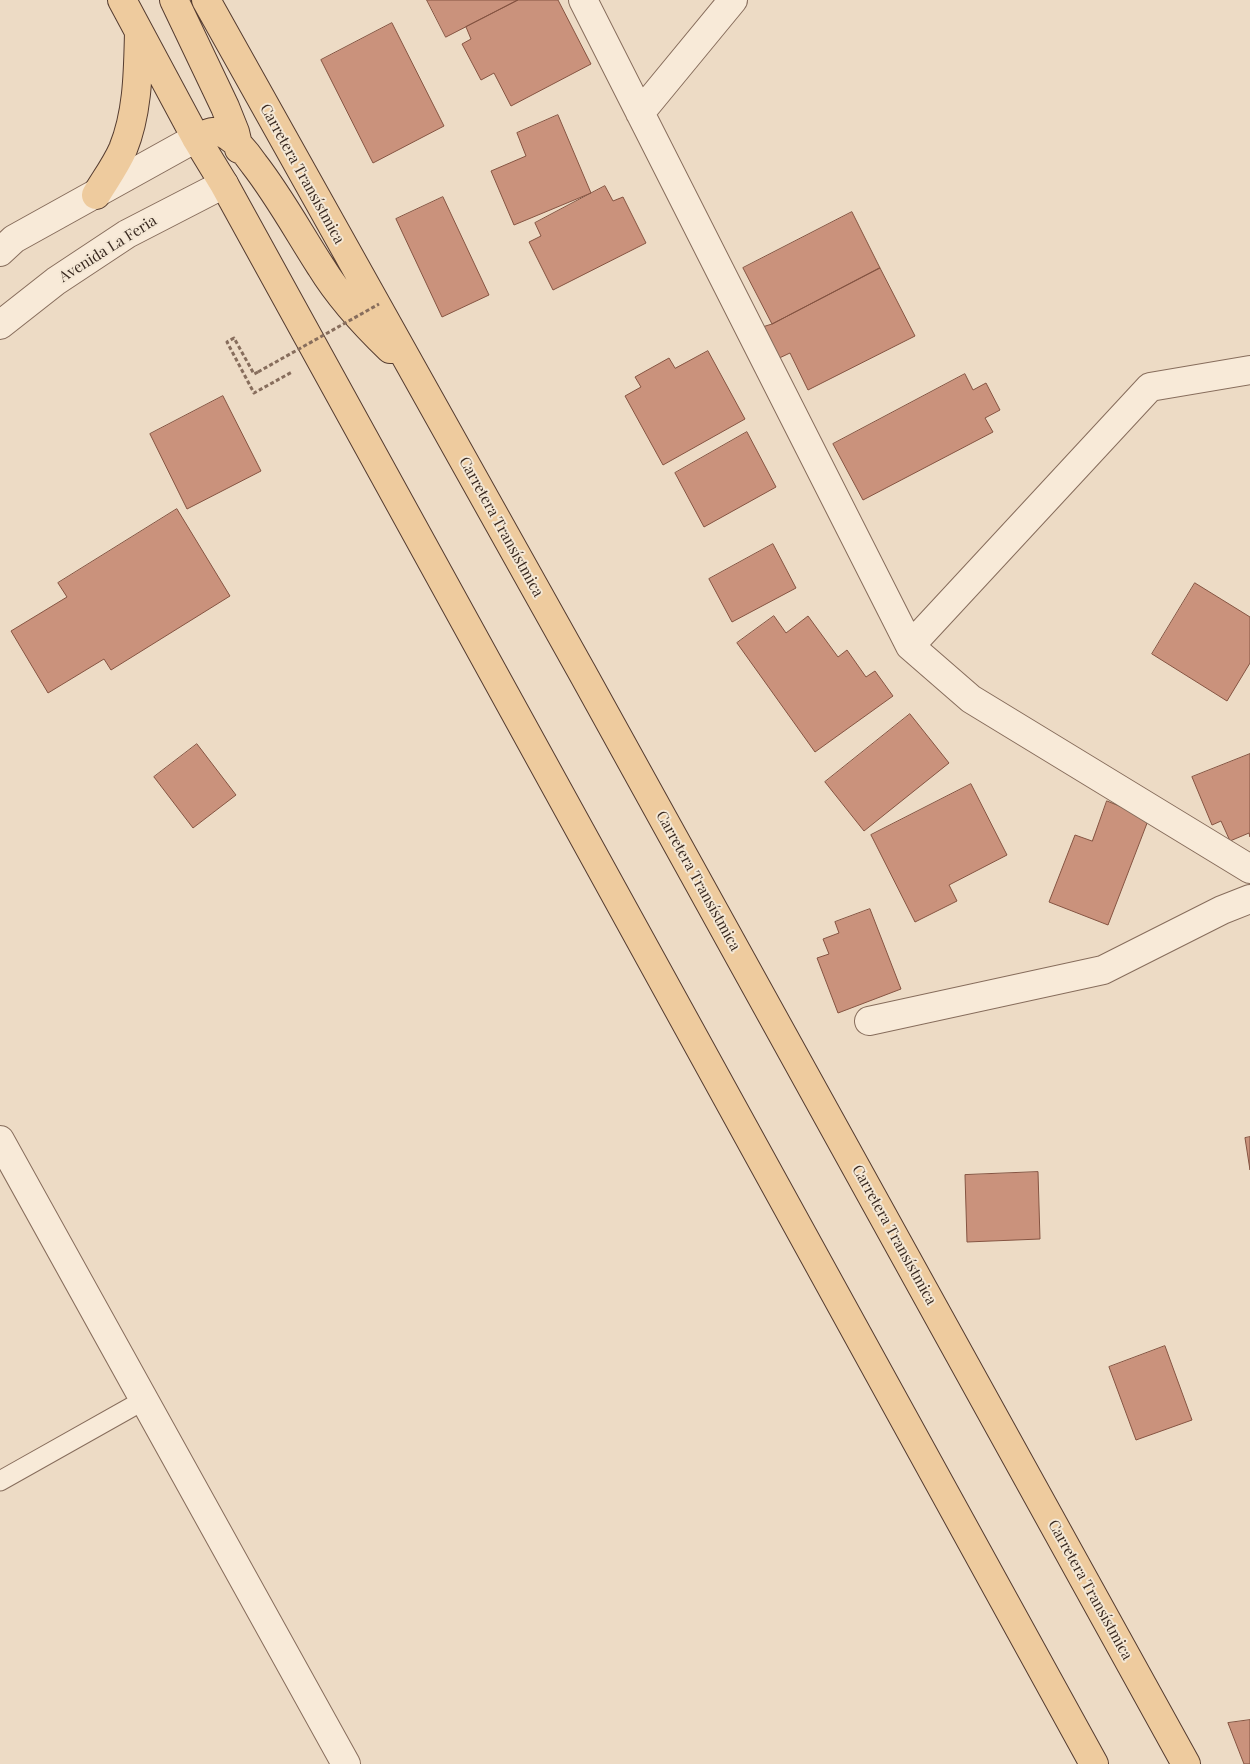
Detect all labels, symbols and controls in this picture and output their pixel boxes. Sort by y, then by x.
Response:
street label: Carretera Transístmica [256,101,348,247]
street label: Avenida La Feria [56,212,160,286]
street label: Carretera Transístmica [455,454,547,600]
street label: Carretera Transístmica [652,808,744,954]
street label: Carretera Transístmica [848,1162,940,1308]
street label: Carretera Transístmica [1044,1517,1136,1663]

